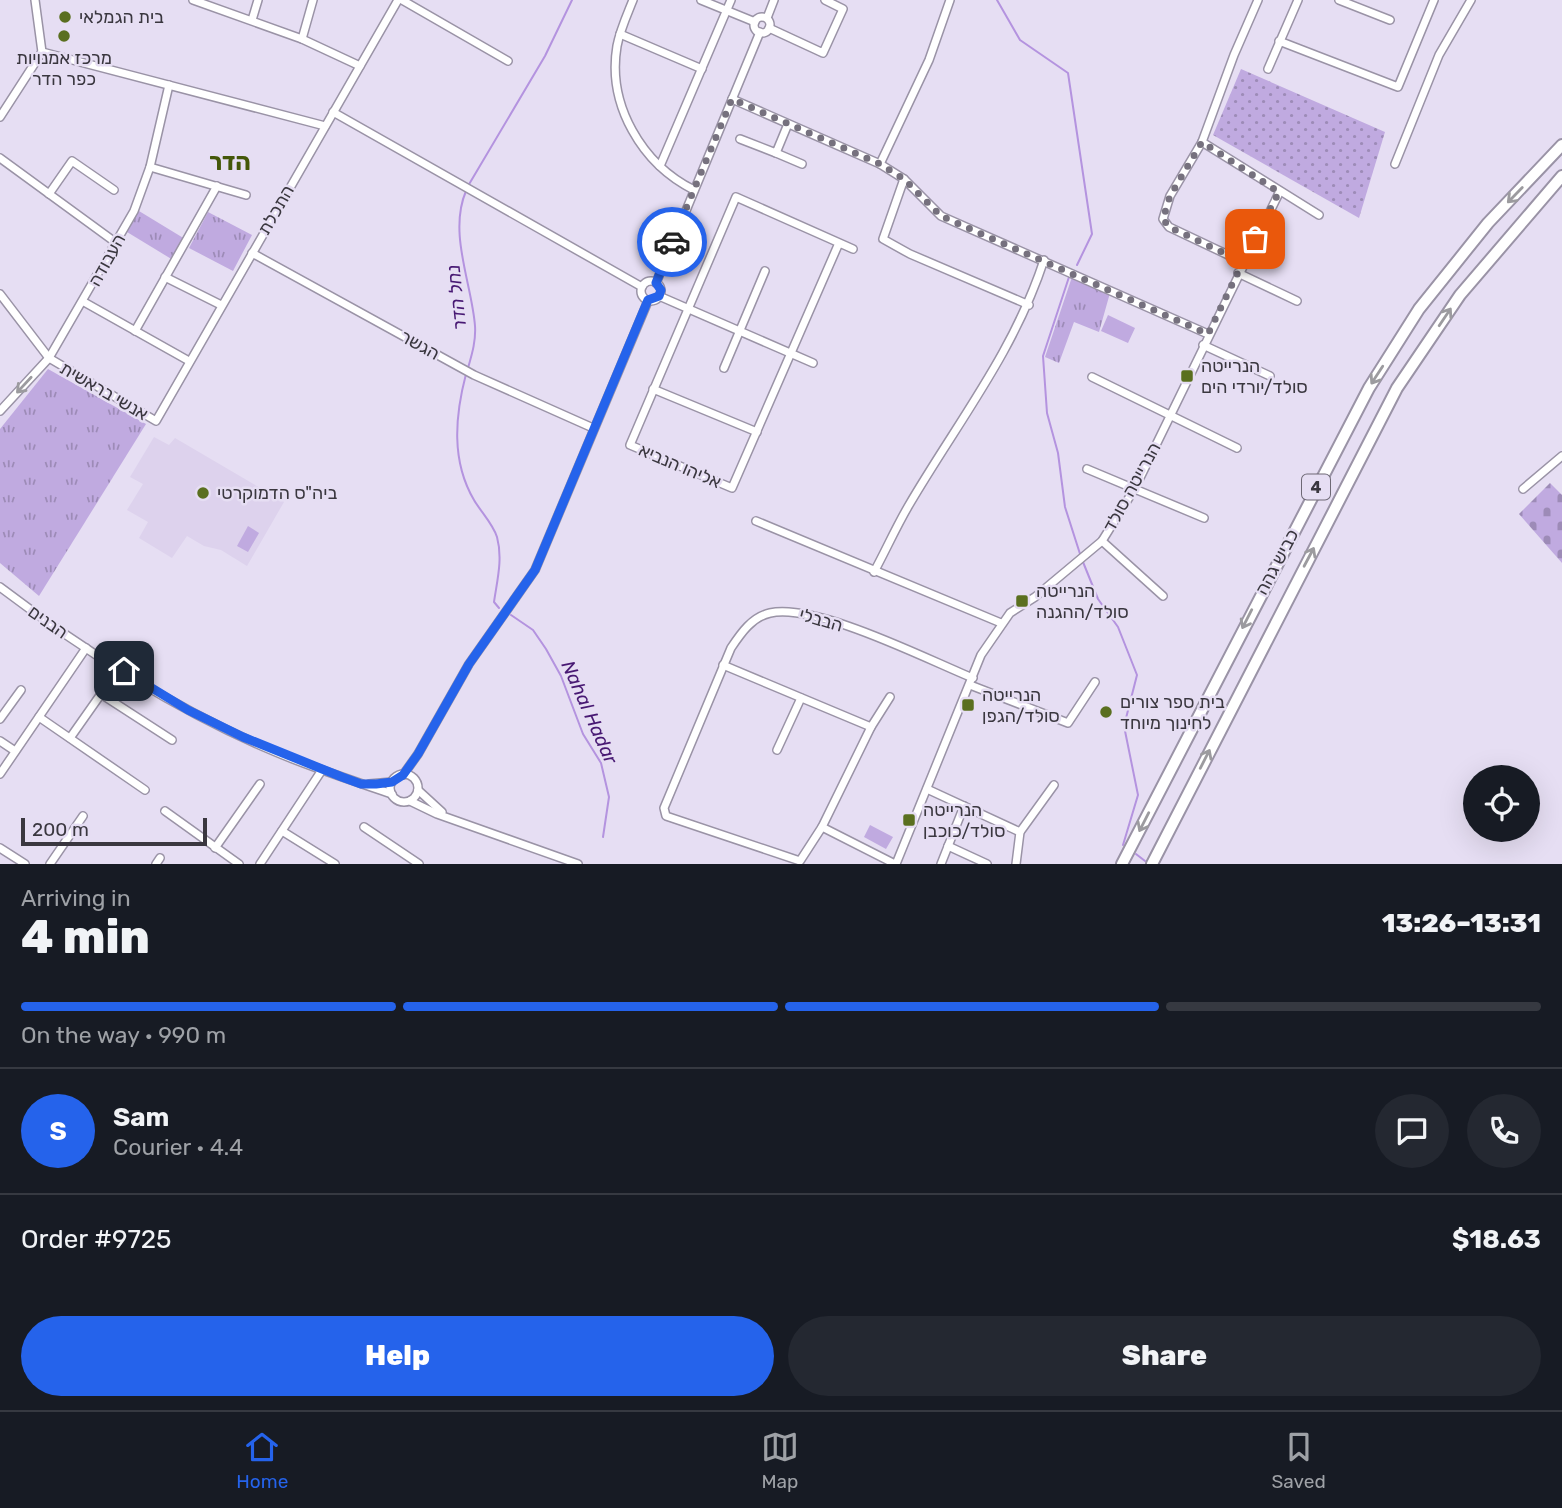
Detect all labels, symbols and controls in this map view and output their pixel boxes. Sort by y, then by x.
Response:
place label: בית הגמלאי [79,6,164,28]
marker: בית הגמלאי [57,9,73,25]
marker: מרכז אמנויות כפר הדר [56,28,72,44]
place label: מרכז אמנויות כפר הדר [16,47,112,90]
district label: הדר [209,148,251,176]
street label: התכלת [253,181,299,239]
one-way arrow [1507,186,1523,204]
courier [637,207,707,277]
pin [1225,209,1285,269]
icon: bag [1236,220,1274,258]
icon: car [653,223,691,261]
street label: העבודה [84,230,130,290]
water label: נחל הדר [442,264,471,332]
one-way arrow [1438,307,1452,327]
street label: הגשר [396,325,444,365]
place label: הנרייטה סולד/יורדי הים [1201,355,1308,398]
street label: אנשי בראשית [56,357,152,425]
one-way arrow [1370,365,1384,384]
marker: הנרייטה סולד/יורדי הים [1179,368,1195,384]
one-way arrow [16,376,33,393]
street label: הנרייטה סולד [1098,438,1166,536]
street label: אליהו הנביא [636,439,724,493]
road number: 4 [1302,474,1330,500]
place label: ביה"ס הדמוקרטי [217,482,337,504]
marker: ביה"ס הדמוקרטי [195,485,211,501]
street label: כביש גהה [1251,525,1303,599]
one-way arrow [1303,547,1316,568]
place label: הנרייטה סולד/ההגנה [1036,580,1129,623]
marker: הנרייטה סולד/ההגנה [1014,593,1030,609]
street label: הבנים [24,600,72,644]
street label: הבבלי [797,603,845,637]
one-way arrow [1240,608,1253,629]
pin [94,641,154,701]
icon: home [105,652,143,690]
water label: Nahal Hadar [556,657,623,768]
place label: הנרייטה סולד/הגפן [982,684,1060,727]
place label: בית ספר צורים לחינוך מיוחד [1120,691,1225,734]
marker: הנרייטה סולד/הגפן [960,697,976,713]
marker: בית ספר צורים לחינוך מיוחד [1098,704,1114,720]
one-way arrow [1199,749,1213,770]
map controls [1463,765,1540,842]
button: locate [1463,765,1540,842]
place label: הנרייטה סולד/כוכבן [923,799,1005,842]
one-way arrow [1136,811,1150,831]
marker: הנרייטה סולד/כוכבן [901,812,917,828]
scale bar [21,815,206,847]
text: 200 m [32,818,89,841]
text: Arriving in [21,884,131,912]
text: 13:26–13:31 [1382,908,1541,939]
text: 4 min [21,910,150,965]
text: On the way · 990 m [21,1021,226,1049]
button: chat [1375,1094,1449,1168]
button: phone [1467,1094,1541,1168]
text: Sam [113,1102,169,1133]
text: S [49,1116,67,1147]
text: Courier · 4.4 [113,1133,243,1161]
text: Order #9725 [21,1224,171,1255]
text: $18.63 [1452,1224,1541,1255]
button: Help [21,1316,774,1396]
button: Share [788,1316,1541,1396]
tab: Home [236,1428,288,1493]
tab: Map [761,1428,799,1493]
tab: Saved [1271,1428,1326,1493]

